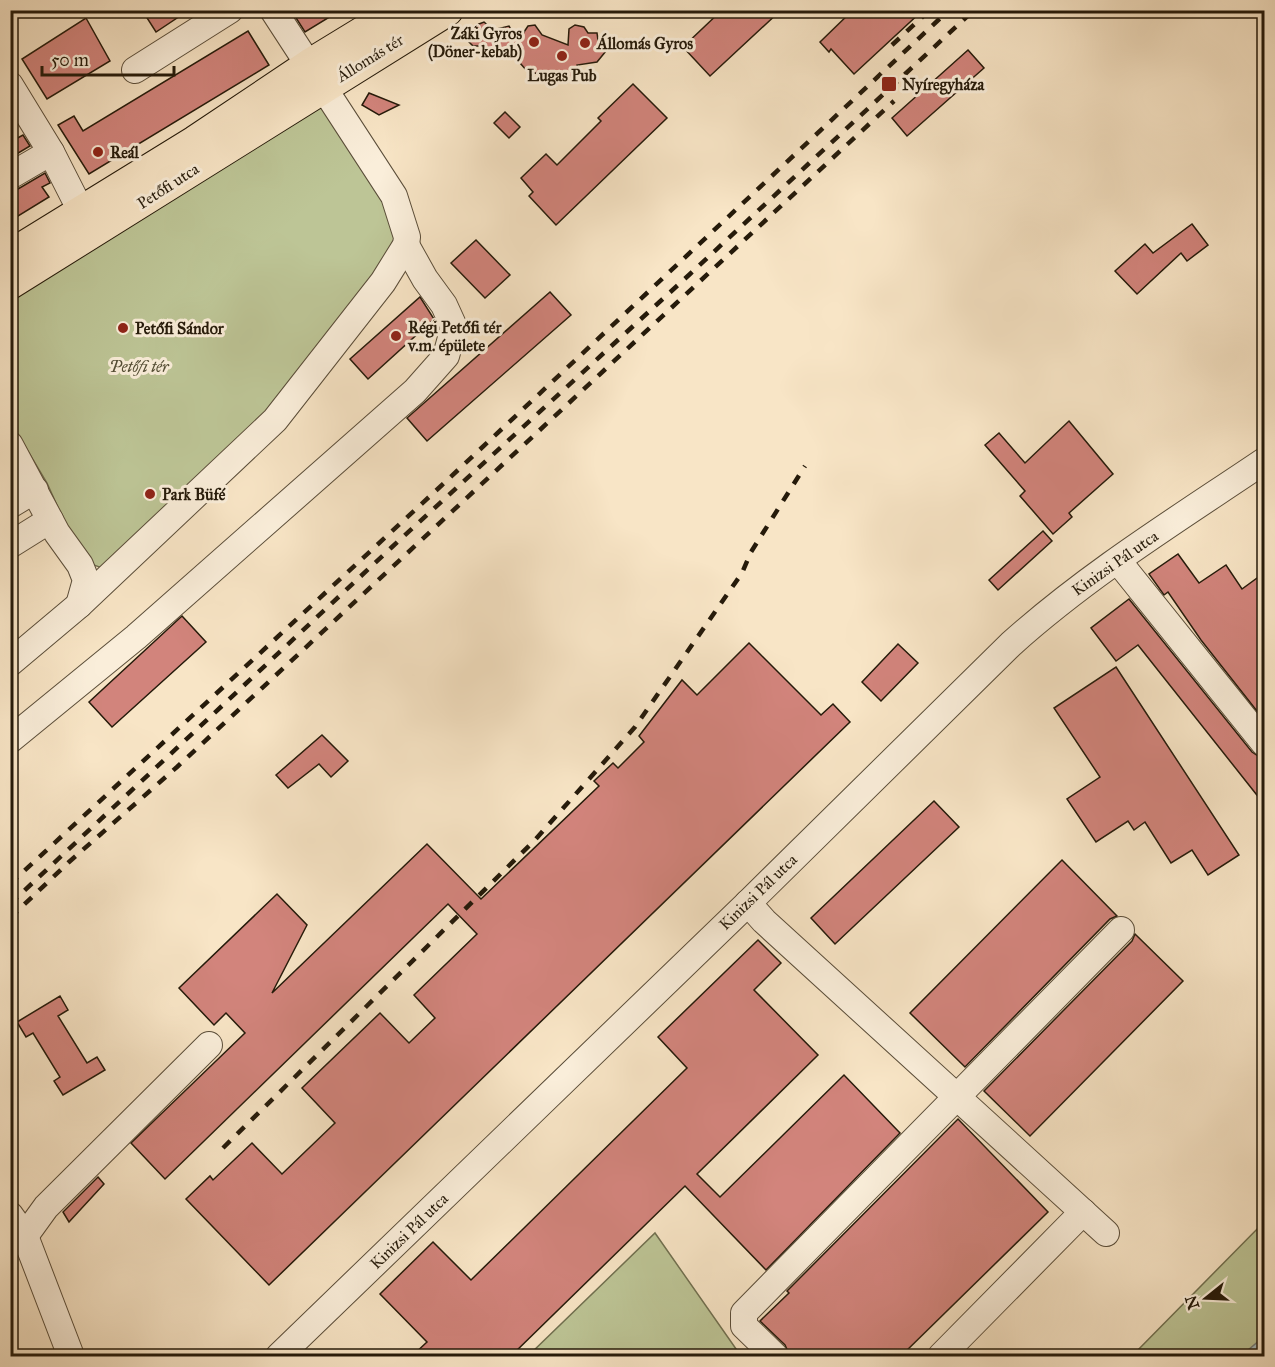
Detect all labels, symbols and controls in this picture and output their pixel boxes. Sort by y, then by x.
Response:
place label: Záki Gyros (Döner-kebab) [428,24,522,62]
street label: Állomás tér [332,29,407,87]
place label: Állomás Gyros [596,32,693,54]
marker: Záki Gyros (Döner-kebab) [527,35,541,49]
marker: Állomás Gyros [578,36,592,50]
scale bar [42,39,174,77]
text: 50 m [51,49,89,71]
marker: Lugas Pub [555,49,569,63]
place label: Lugas Pub [527,66,597,86]
marker: Nyíregyháza [880,75,898,93]
place label: Nyíregyháza [902,75,986,95]
place label: Reál [110,143,140,162]
marker: Reál [91,145,105,159]
street label: Petőfi utca [134,159,203,213]
place label: Régi Petőfi tér v.m. épülete [407,318,502,356]
place label: Petőfi Sándor [135,319,225,338]
marker: Petőfi Sándor [116,321,130,335]
marker: Régi Petőfi tér v.m. épülete [389,329,403,343]
park label: Petőfi tér [109,357,170,376]
place label: Park Büfé [162,485,226,504]
marker: Park Büfé [143,487,157,501]
street label: Kinizsi Pál utca [1068,526,1162,600]
street label: Kinizsi Pál utca [715,850,801,934]
street label: Kinizsi Pál utca [366,1189,452,1273]
north arrow [1176,1268,1236,1328]
text: N [1181,1293,1203,1312]

